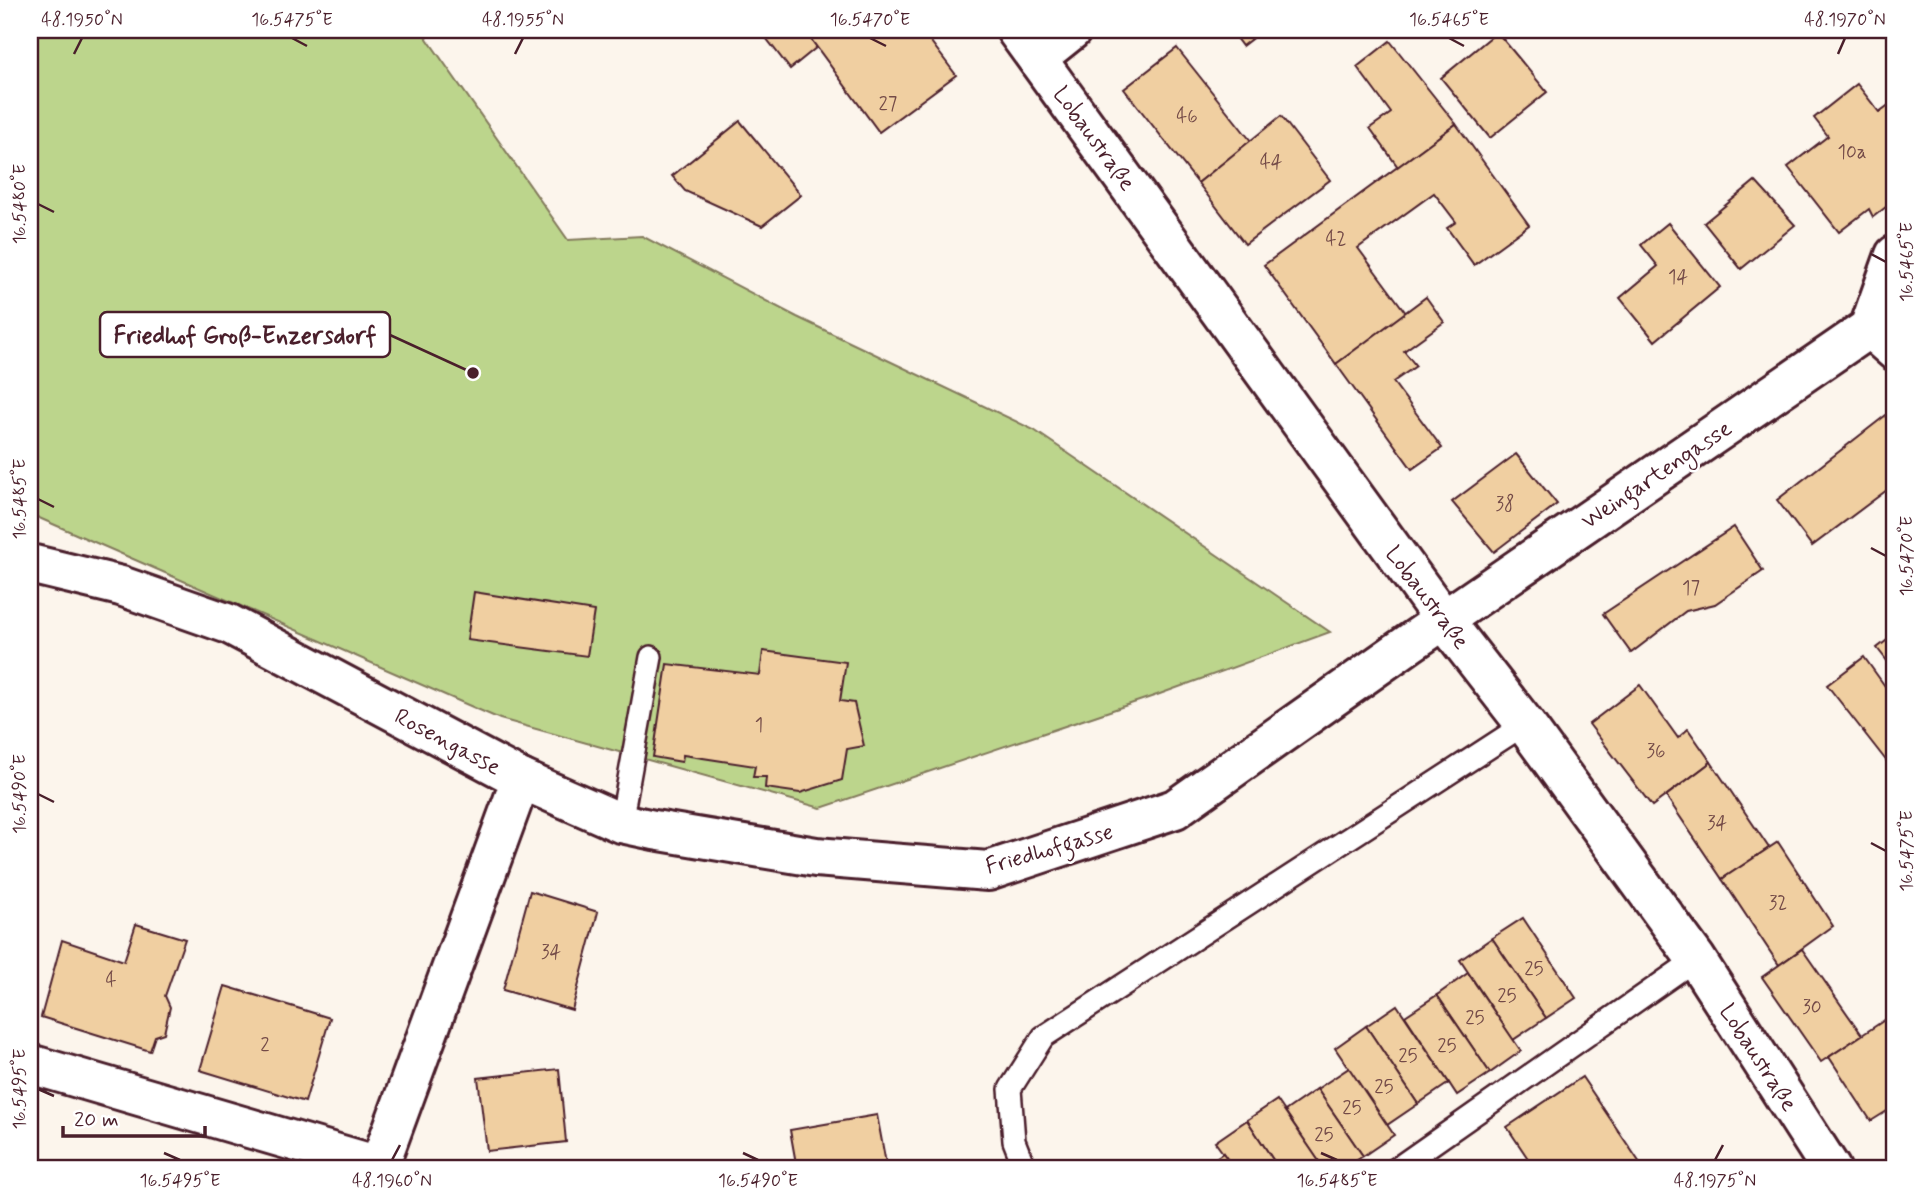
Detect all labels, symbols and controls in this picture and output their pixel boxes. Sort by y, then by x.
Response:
text: 48.1950°N [41,8,123,32]
text: 16.5475°E [251,8,333,32]
text: 48.1955°N [482,8,564,32]
text: 16.5470°E [830,8,910,32]
text: 16.5465°E [1409,8,1489,32]
text: 48.1970°N [1804,8,1886,32]
street label: Lobaustraße [1045,81,1141,197]
house number: 27 [879,92,897,117]
house number: 46 [1176,104,1198,129]
house number: 10a [1837,140,1867,165]
house number: 44 [1260,150,1282,175]
text: 16.5480°E [8,164,32,244]
text: 16.5465°E [1895,222,1919,302]
house number: 42 [1325,227,1347,252]
house number: 14 [1668,265,1688,290]
callout: Friedhof Groß-Enzersdorf [100,312,390,357]
text: Friedhof Groß-Enzersdorf [114,321,377,352]
street label: Weingartengasse [1576,414,1739,539]
text: 16.5485°E [8,458,32,540]
house number: 38 [1495,492,1515,517]
text: 16.5470°E [1895,516,1919,596]
street label: Lobaustraße [1378,540,1475,656]
house number: 17 [1682,576,1700,601]
street label: Rosengasse [389,702,505,783]
house number: 1 [755,713,763,738]
house number: 36 [1646,739,1666,764]
text: 16.5490°E [8,754,32,834]
text: 16.5475°E [1895,810,1919,892]
house number: 34 [1707,811,1727,836]
street label: Friedhofgasse [982,817,1117,884]
house number: 32 [1769,891,1787,916]
house number: 34 [541,940,561,965]
house number: 25 [1524,957,1544,982]
house number: 4 [105,968,117,993]
house number: 25 [1497,984,1517,1009]
house number: 30 [1802,995,1822,1020]
street label: Lobaustraße [1711,999,1803,1118]
house number: 25 [1465,1006,1485,1031]
house number: 2 [260,1033,270,1058]
house number: 25 [1437,1034,1457,1059]
house number: 25 [1398,1044,1418,1069]
text: 16.5495°E [8,1049,32,1129]
house number: 25 [1374,1075,1394,1100]
scale bar [63,1094,205,1138]
house number: 25 [1342,1096,1362,1121]
text: 20 m [74,1106,119,1134]
house number: 25 [1314,1123,1334,1148]
text: 16.5495°E [140,1169,220,1193]
text: 48.1960°N [352,1169,432,1193]
text: 16.5490°E [718,1169,798,1193]
text: 16.5485°E [1296,1169,1378,1193]
text: 48.1975°N [1674,1169,1756,1193]

